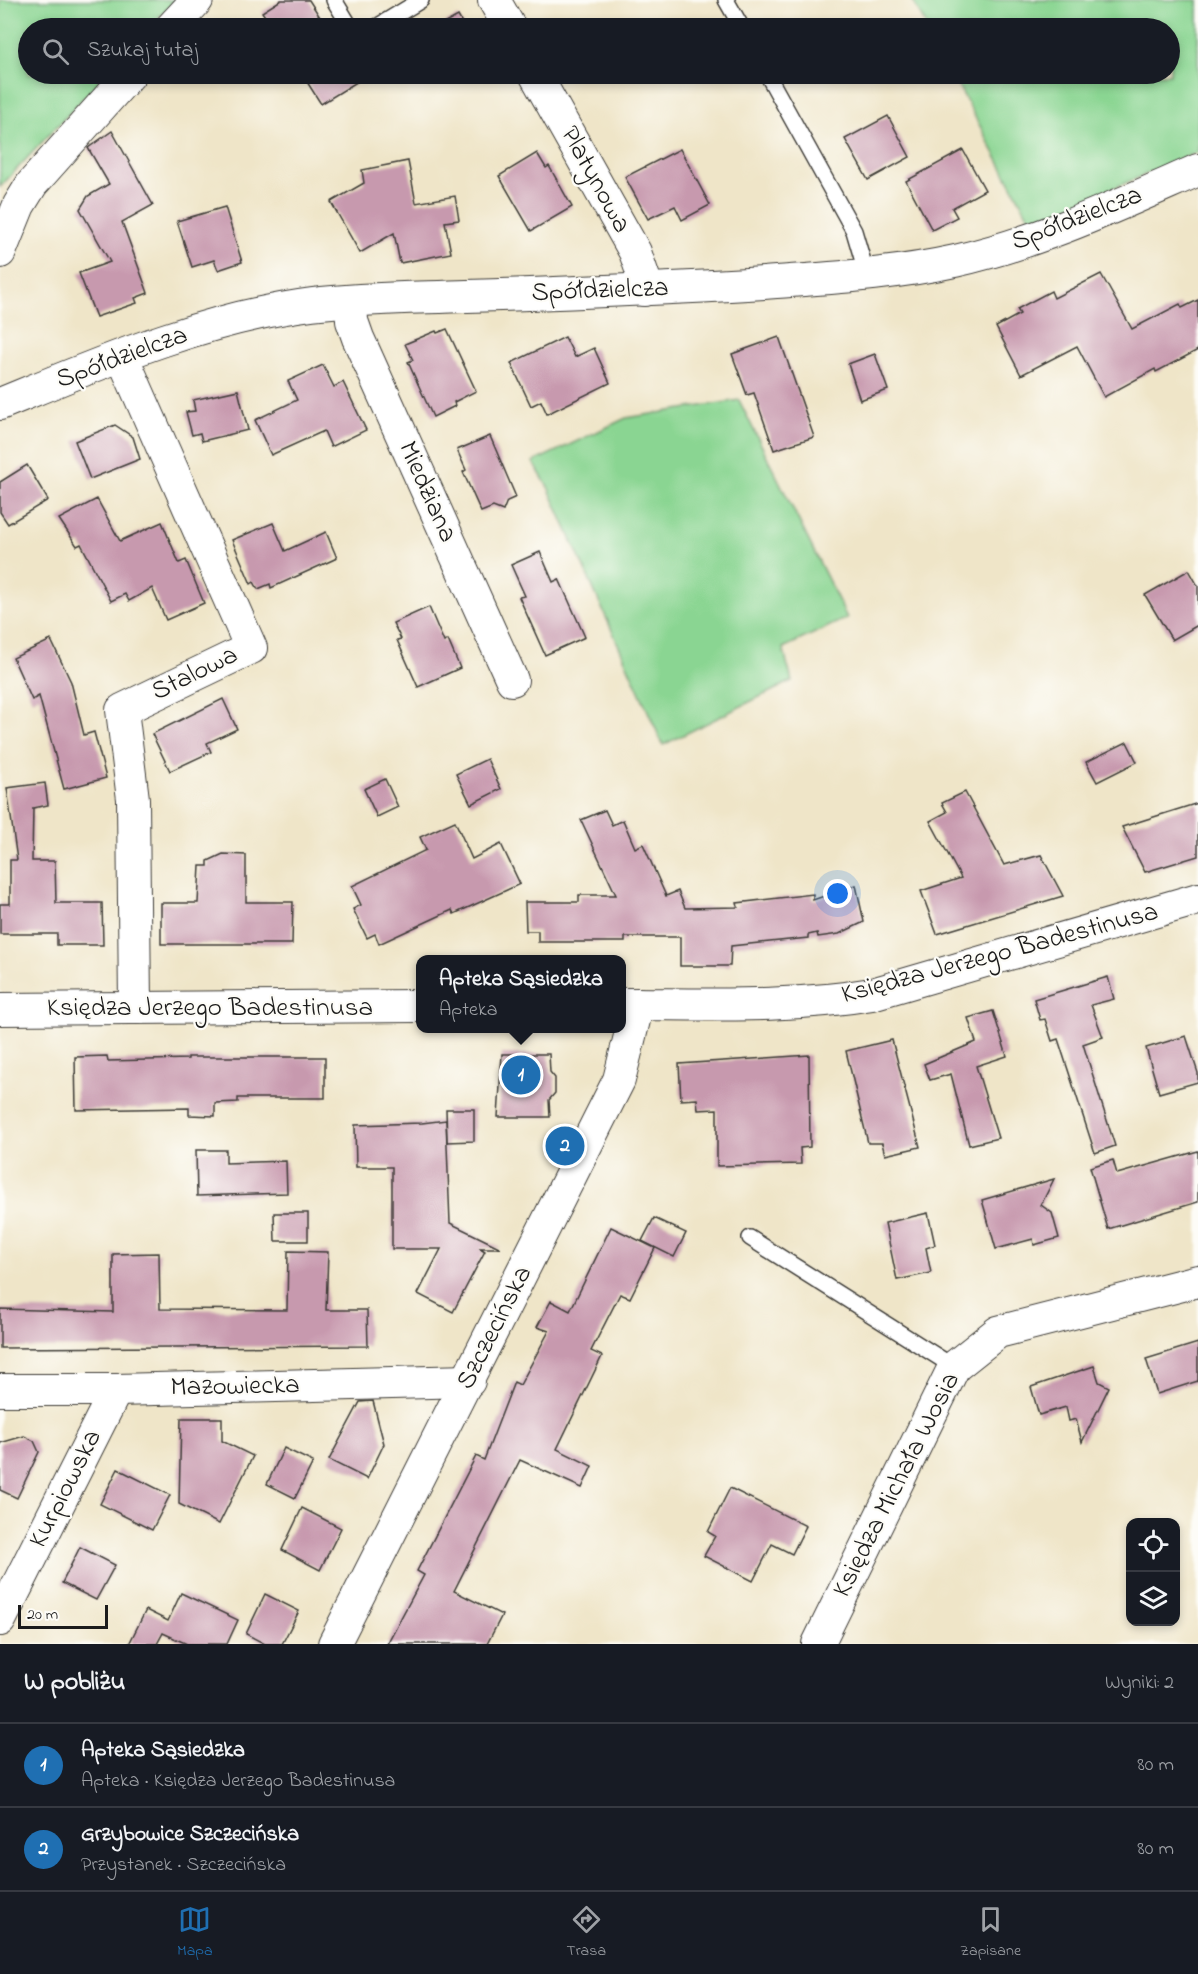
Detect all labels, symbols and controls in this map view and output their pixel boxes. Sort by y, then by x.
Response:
search box [18,18,1180,84]
icon: search [39,35,72,68]
text: Szukaj tutaj [87,35,198,67]
street label: Platynowa [550,119,640,241]
street label: Spółdzielcza [1006,176,1148,262]
street label: Spółdzielcza [531,269,669,313]
street label: Spółdzielcza [51,316,193,400]
street label: Miedziana [387,435,467,549]
street label: Stalowa [145,636,245,712]
your location [823,879,852,908]
street label: Księdza Jerzego Badestinusa [837,893,1163,1015]
popup [416,955,626,1033]
text: Apteka Sąsiedzka [439,964,603,996]
street label: Księdza Jerzego Badestinusa [47,989,373,1028]
text: Apteka [439,996,498,1025]
pin: 1 [502,1052,540,1098]
pin: 2 [546,1124,584,1168]
street label: Szczecińska [447,1259,543,1397]
street label: Mazowiecka [170,1366,300,1408]
street label: Księdza Michała Wosia [823,1366,971,1604]
street label: Kurpiowska [20,1423,112,1555]
map controls [1126,1518,1180,1626]
button: locate [1126,1518,1180,1572]
button: layers [1126,1572,1180,1626]
scale bar [18,1602,108,1630]
text: 20 m [27,1603,58,1627]
text: W pobliżu [24,1664,125,1702]
text: Wyniki: 2 [1105,1669,1174,1698]
text: Apteka Sąsiedzka [81,1735,245,1767]
text: 1 [40,1751,47,1780]
text: 80 m [1137,1751,1174,1780]
text: Apteka · Księdza Jerzego Badestinusa [81,1767,395,1796]
text: Grzybowice Szczecińska [81,1819,299,1851]
text: 2 [39,1835,48,1864]
text: 80 m [1137,1835,1174,1864]
text: Przystanek · Szczecińska [81,1851,286,1880]
tab: Mapa [177,1903,213,1963]
tab: Trasa [566,1903,606,1963]
tab: Zapisane [960,1903,1021,1963]

